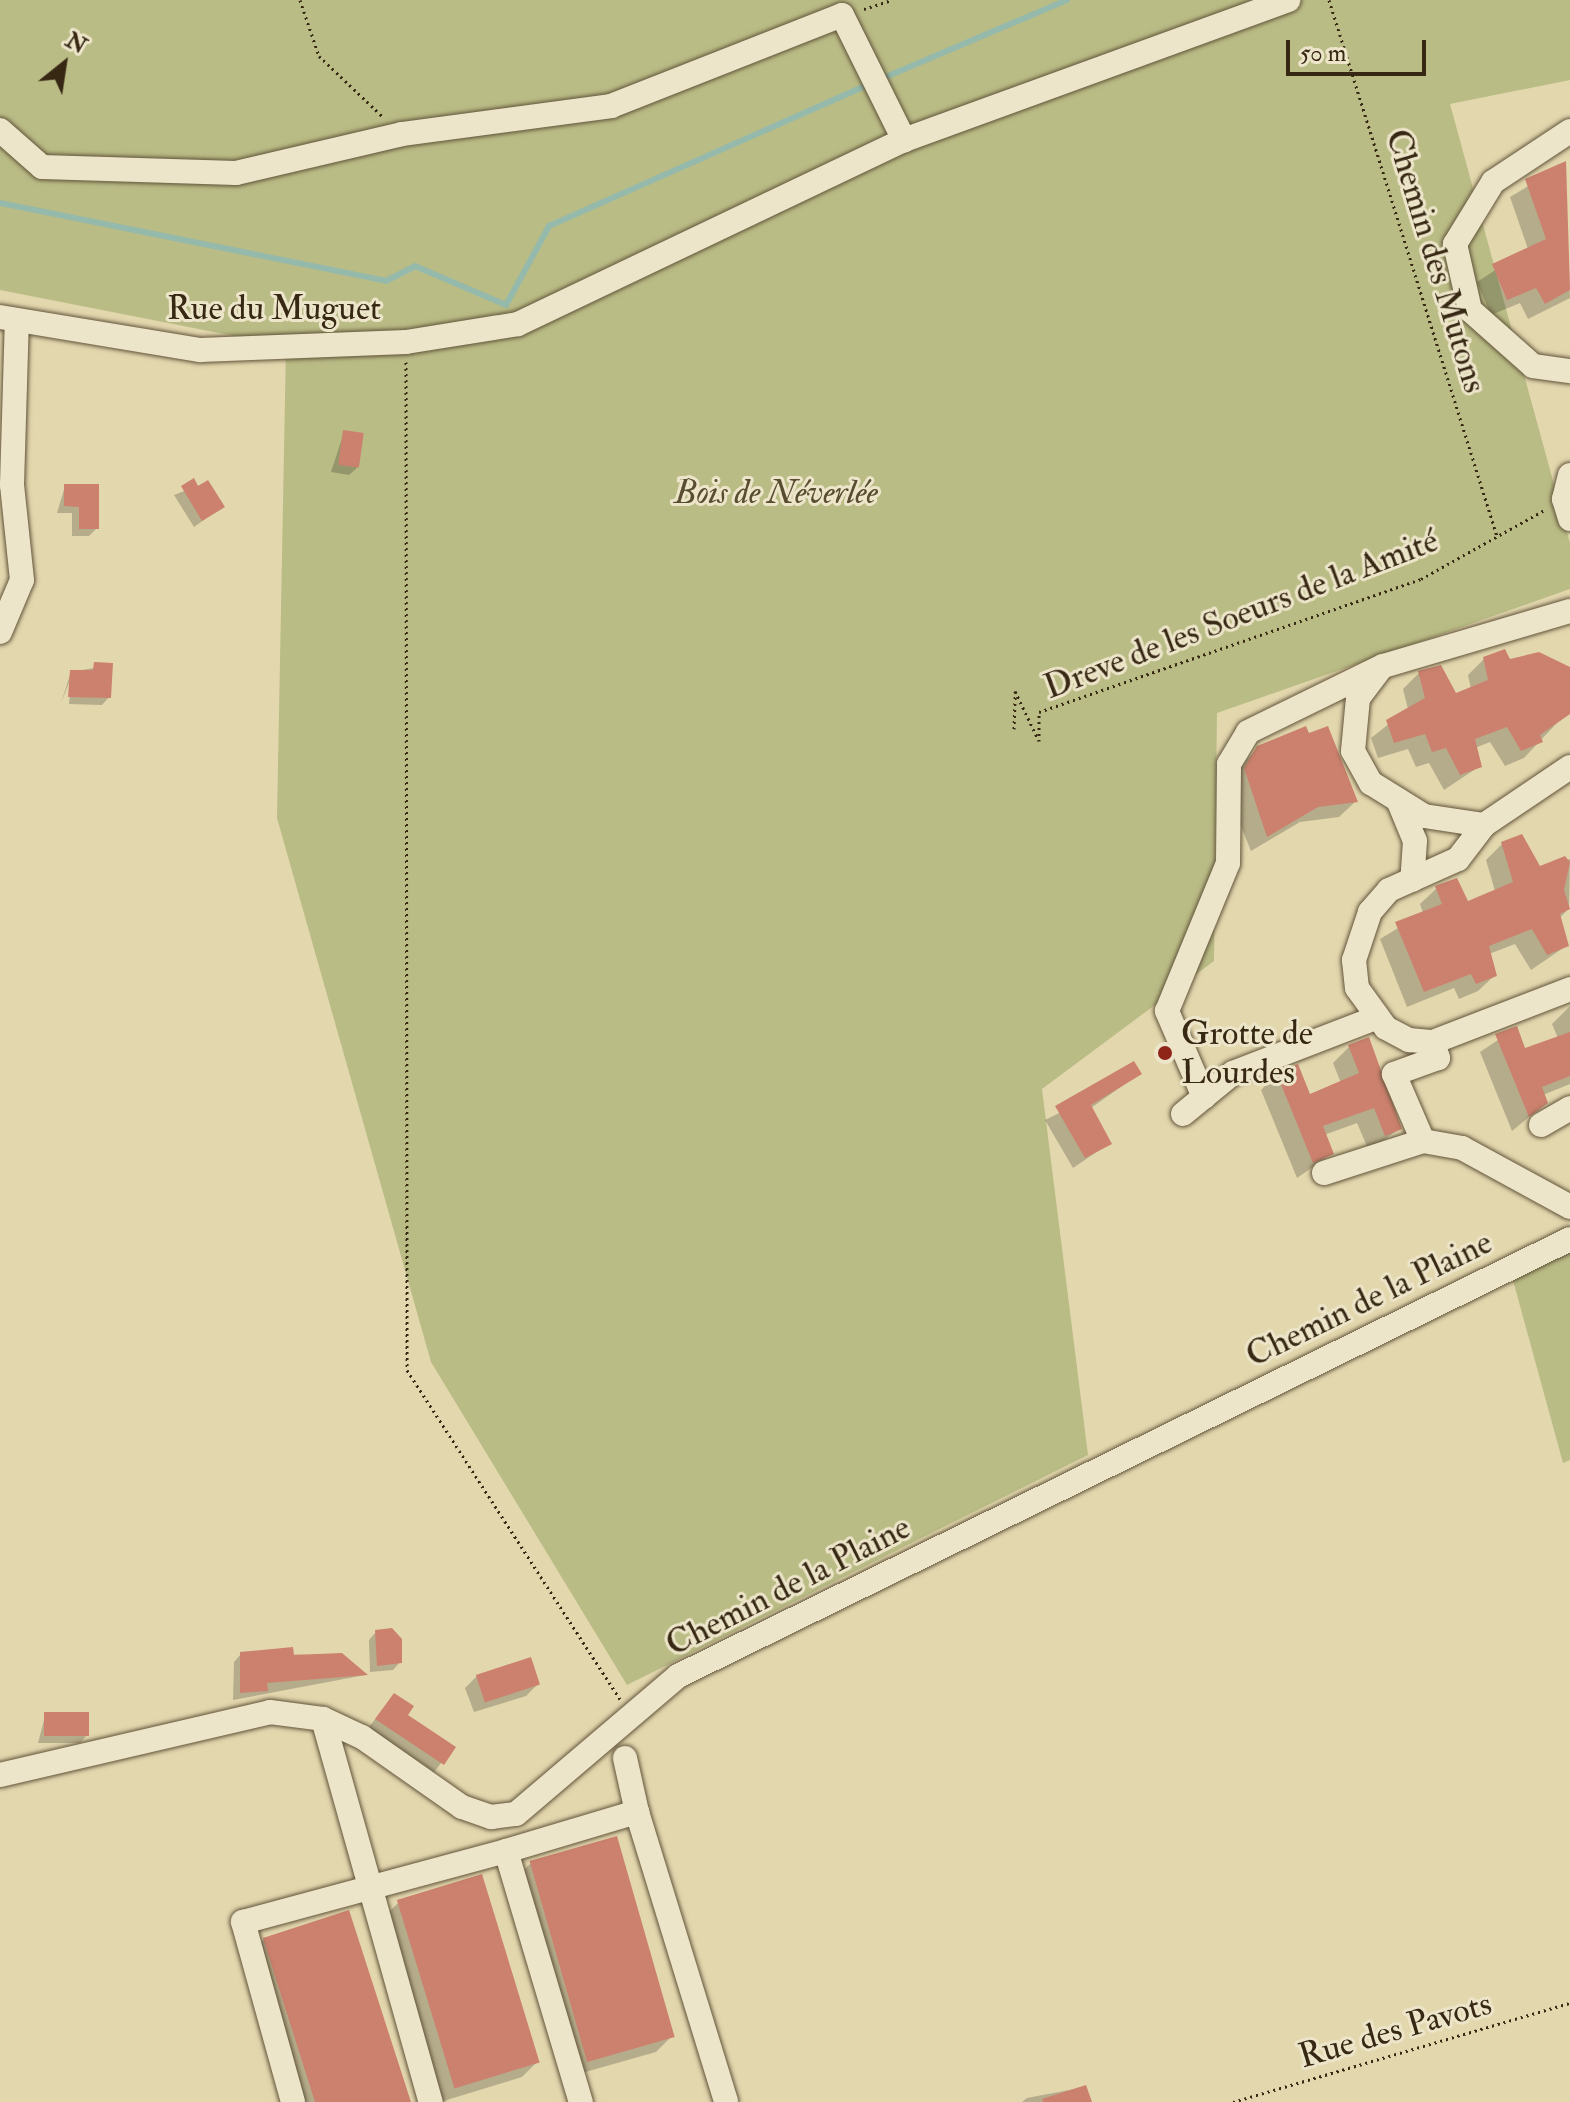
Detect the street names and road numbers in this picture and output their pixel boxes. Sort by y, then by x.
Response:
street label: Chemin des Mutons [1377,124,1495,398]
street label: Rue du Muguet [167,289,381,329]
street label: Dreve de les Soeurs de la Amité [1038,520,1444,708]
street label: Chemin de la Plaine [1239,1222,1499,1376]
street label: Chemin de la Plaine [659,1507,917,1665]
street label: Rue des Pavots [1294,1983,1496,2077]

